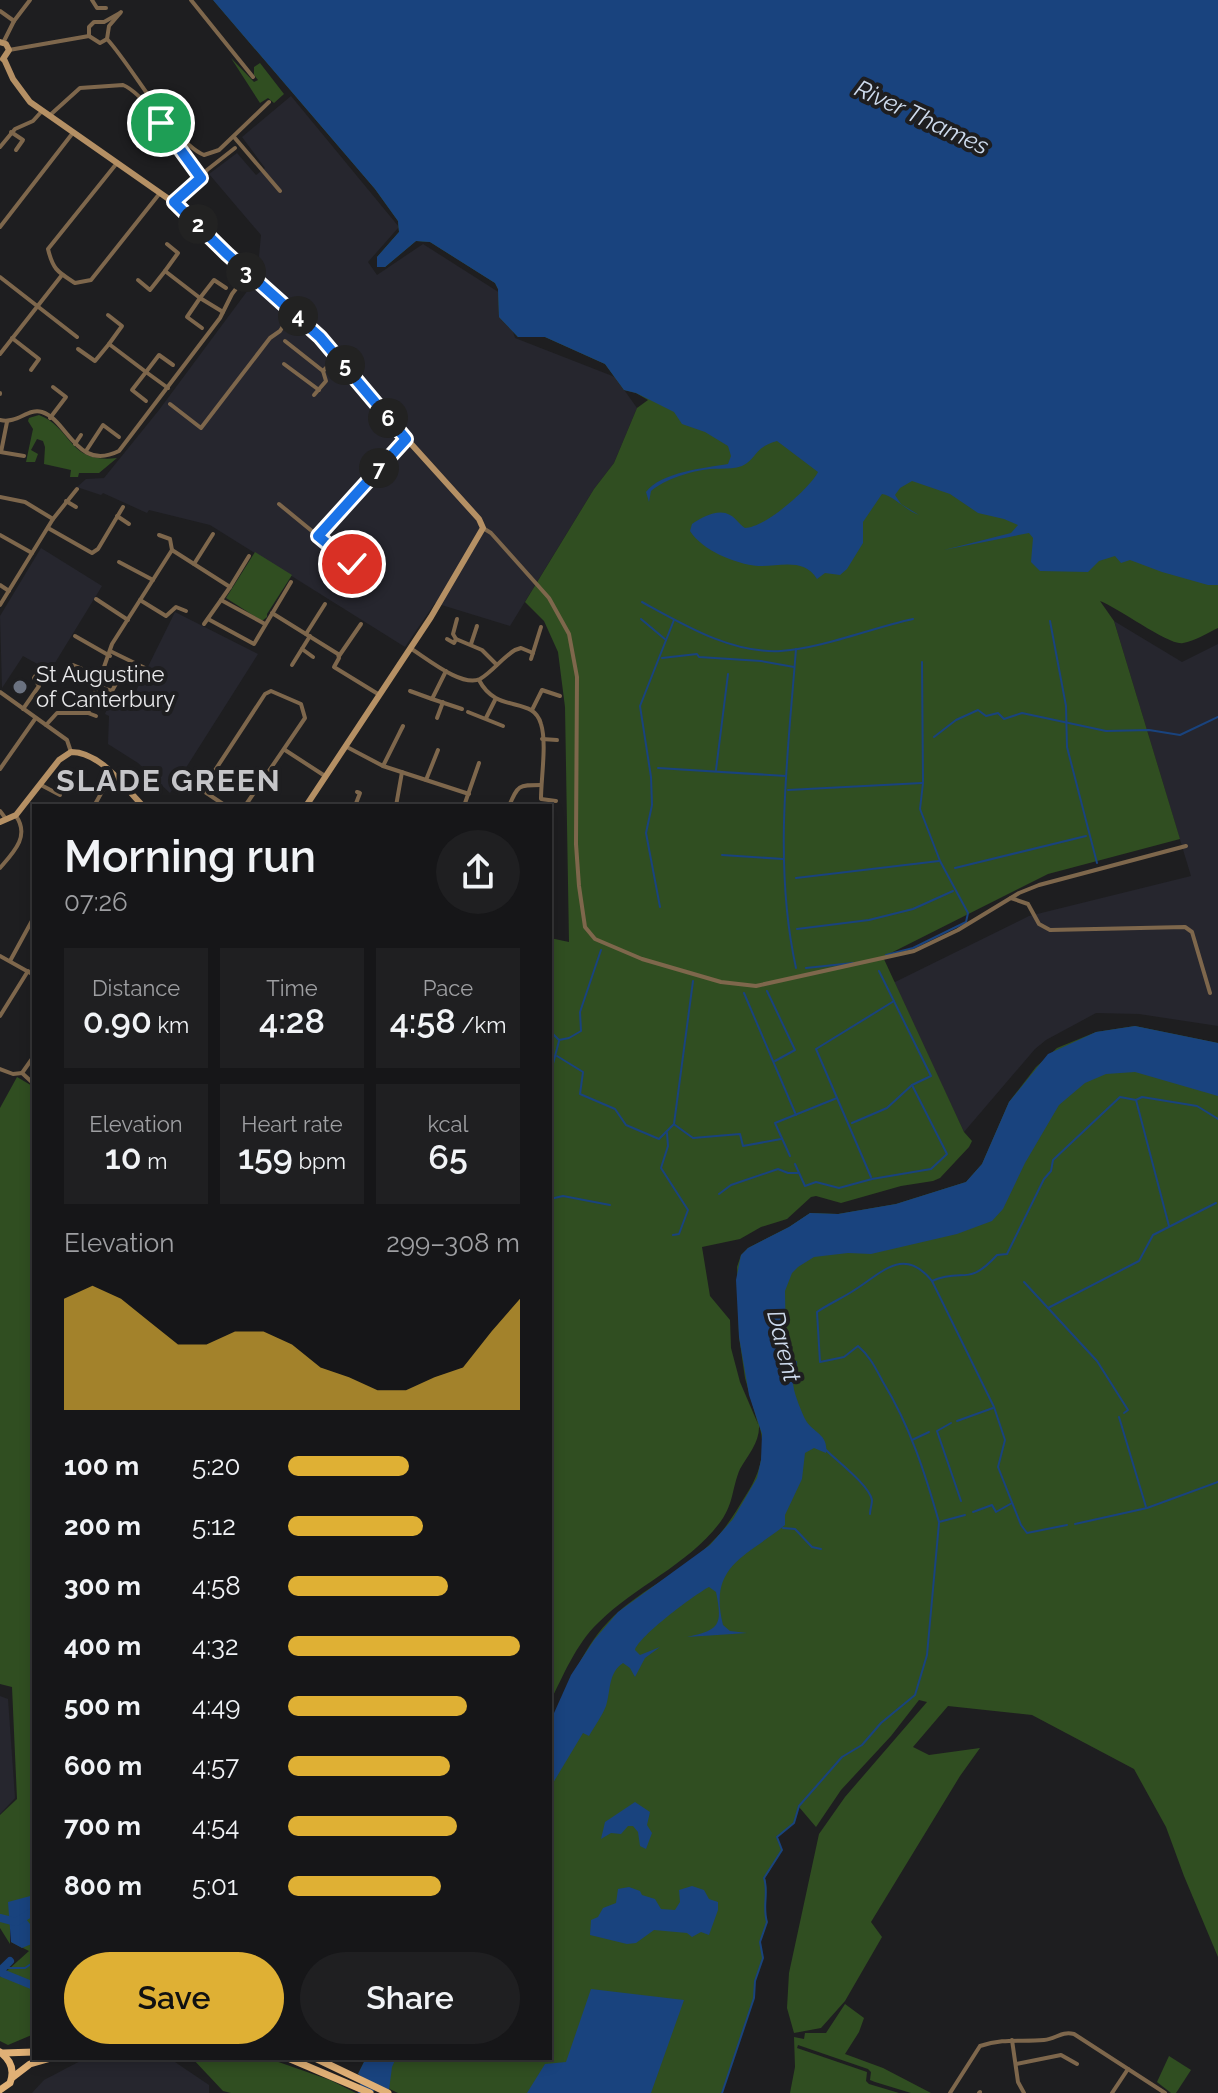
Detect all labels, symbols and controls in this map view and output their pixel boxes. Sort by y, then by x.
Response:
water label: River Thames [850,73,994,161]
pin [127,89,195,157]
icon: arrive [139,101,183,145]
pin: 2 [178,204,218,244]
text: 2 [192,211,204,237]
pin: 3 [226,252,266,292]
text: 3 [240,259,252,285]
pin: 4 [278,296,318,336]
text: 4 [292,303,304,329]
pin: 5 [325,345,365,385]
text: 5 [339,352,351,378]
pin: 6 [368,398,408,438]
text: 6 [381,405,395,431]
pin: 7 [359,448,399,488]
text: 7 [373,455,385,481]
pin [318,530,386,598]
icon: check [330,542,374,586]
place label: St Augustine of Canterbury [36,661,175,712]
marker: St Augustine of Canterbury [11,678,29,696]
district label: SLADE GREEN [56,763,282,798]
button: share [436,830,520,914]
text: Morning run [64,831,316,882]
text: 07:26 [64,887,128,917]
text: Distance [92,975,180,1001]
text: Time [266,975,318,1001]
text: Pace [423,975,473,1001]
text: 0.90 [83,1001,152,1041]
text: 4:28 [259,1001,325,1041]
text: 4:58 [390,1001,456,1041]
text: km [152,1012,189,1038]
text: /km [456,1012,506,1038]
text: Elevation [89,1111,183,1137]
text: Heart rate [241,1111,343,1137]
text: kcal [427,1111,469,1137]
text: 10 [105,1137,142,1177]
text: 159 [238,1137,293,1177]
text: 65 [428,1137,468,1177]
text: m [142,1148,167,1174]
text: bpm [293,1148,346,1174]
text: Elevation [64,1228,174,1258]
text: 299–308 m [386,1228,520,1258]
water label: Darent [761,1307,807,1385]
text: 100 m [64,1451,139,1481]
text: 5:20 [192,1451,241,1481]
text: 200 m [64,1511,141,1541]
text: 5:12 [192,1511,236,1541]
text: 300 m [64,1571,141,1601]
text: 4:58 [192,1571,241,1601]
text: 400 m [64,1631,141,1661]
text: 4:32 [192,1631,239,1661]
text: 500 m [64,1691,141,1721]
text: 4:49 [192,1691,241,1721]
text: 600 m [64,1751,142,1781]
text: 4:57 [192,1751,239,1781]
text: 700 m [64,1811,141,1841]
text: 4:54 [192,1811,239,1841]
text: 800 m [64,1871,142,1901]
text: 5:01 [192,1871,238,1901]
button: Save [64,1952,284,2044]
button: Share [300,1952,520,2044]

